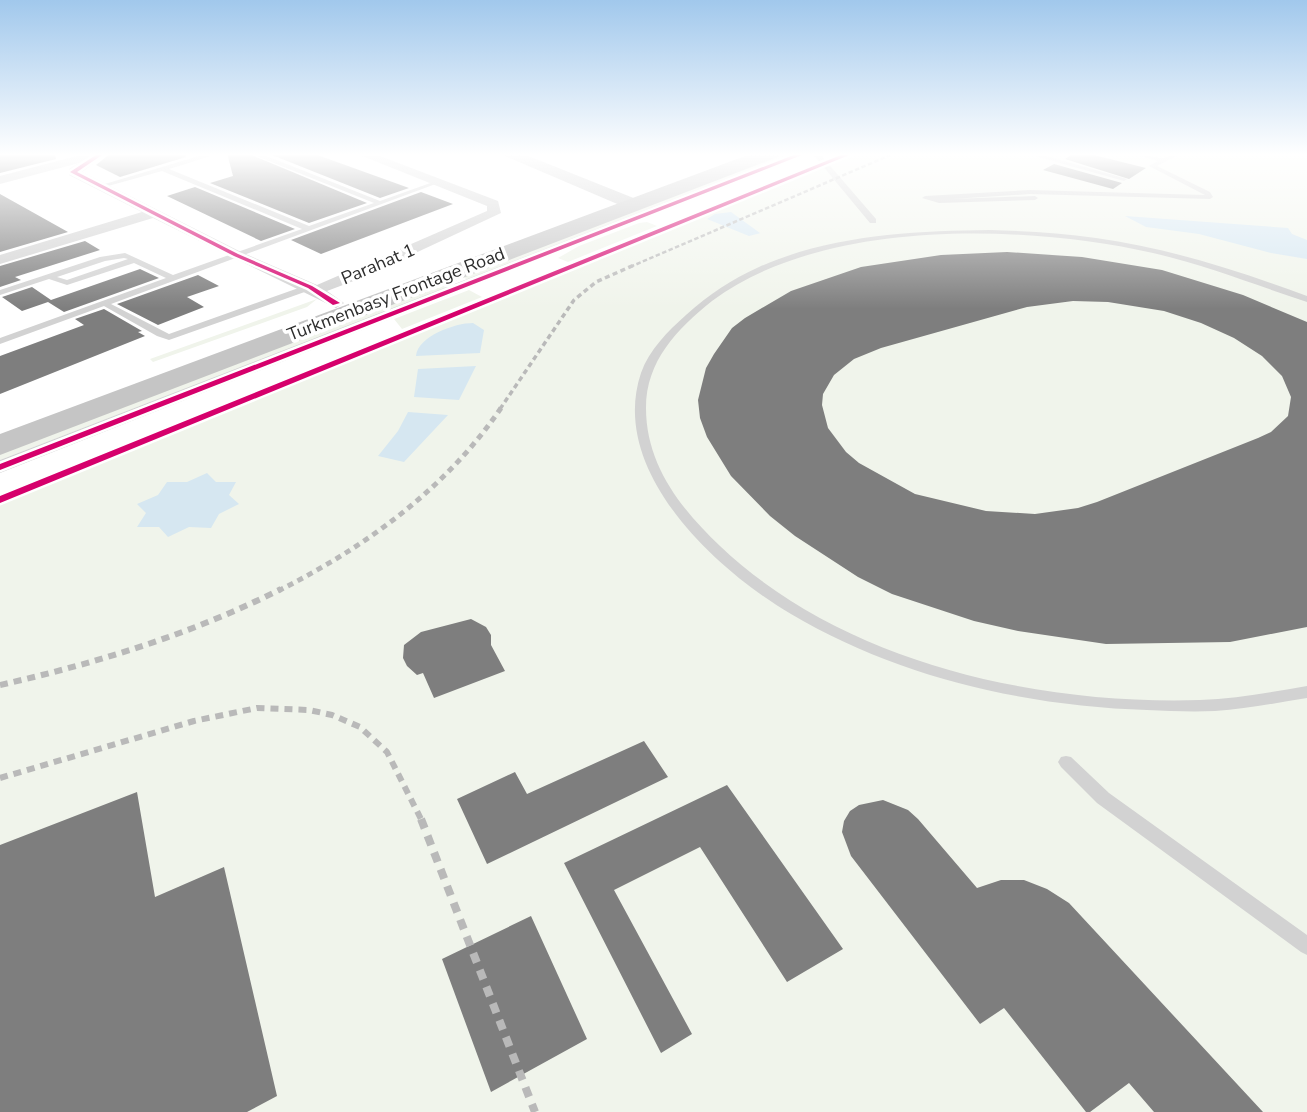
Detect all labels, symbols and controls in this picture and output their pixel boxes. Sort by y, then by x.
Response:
street label: Parahat 1 [337,238,419,290]
street label: Turkmenbasy Frontage Road [284,241,508,347]

